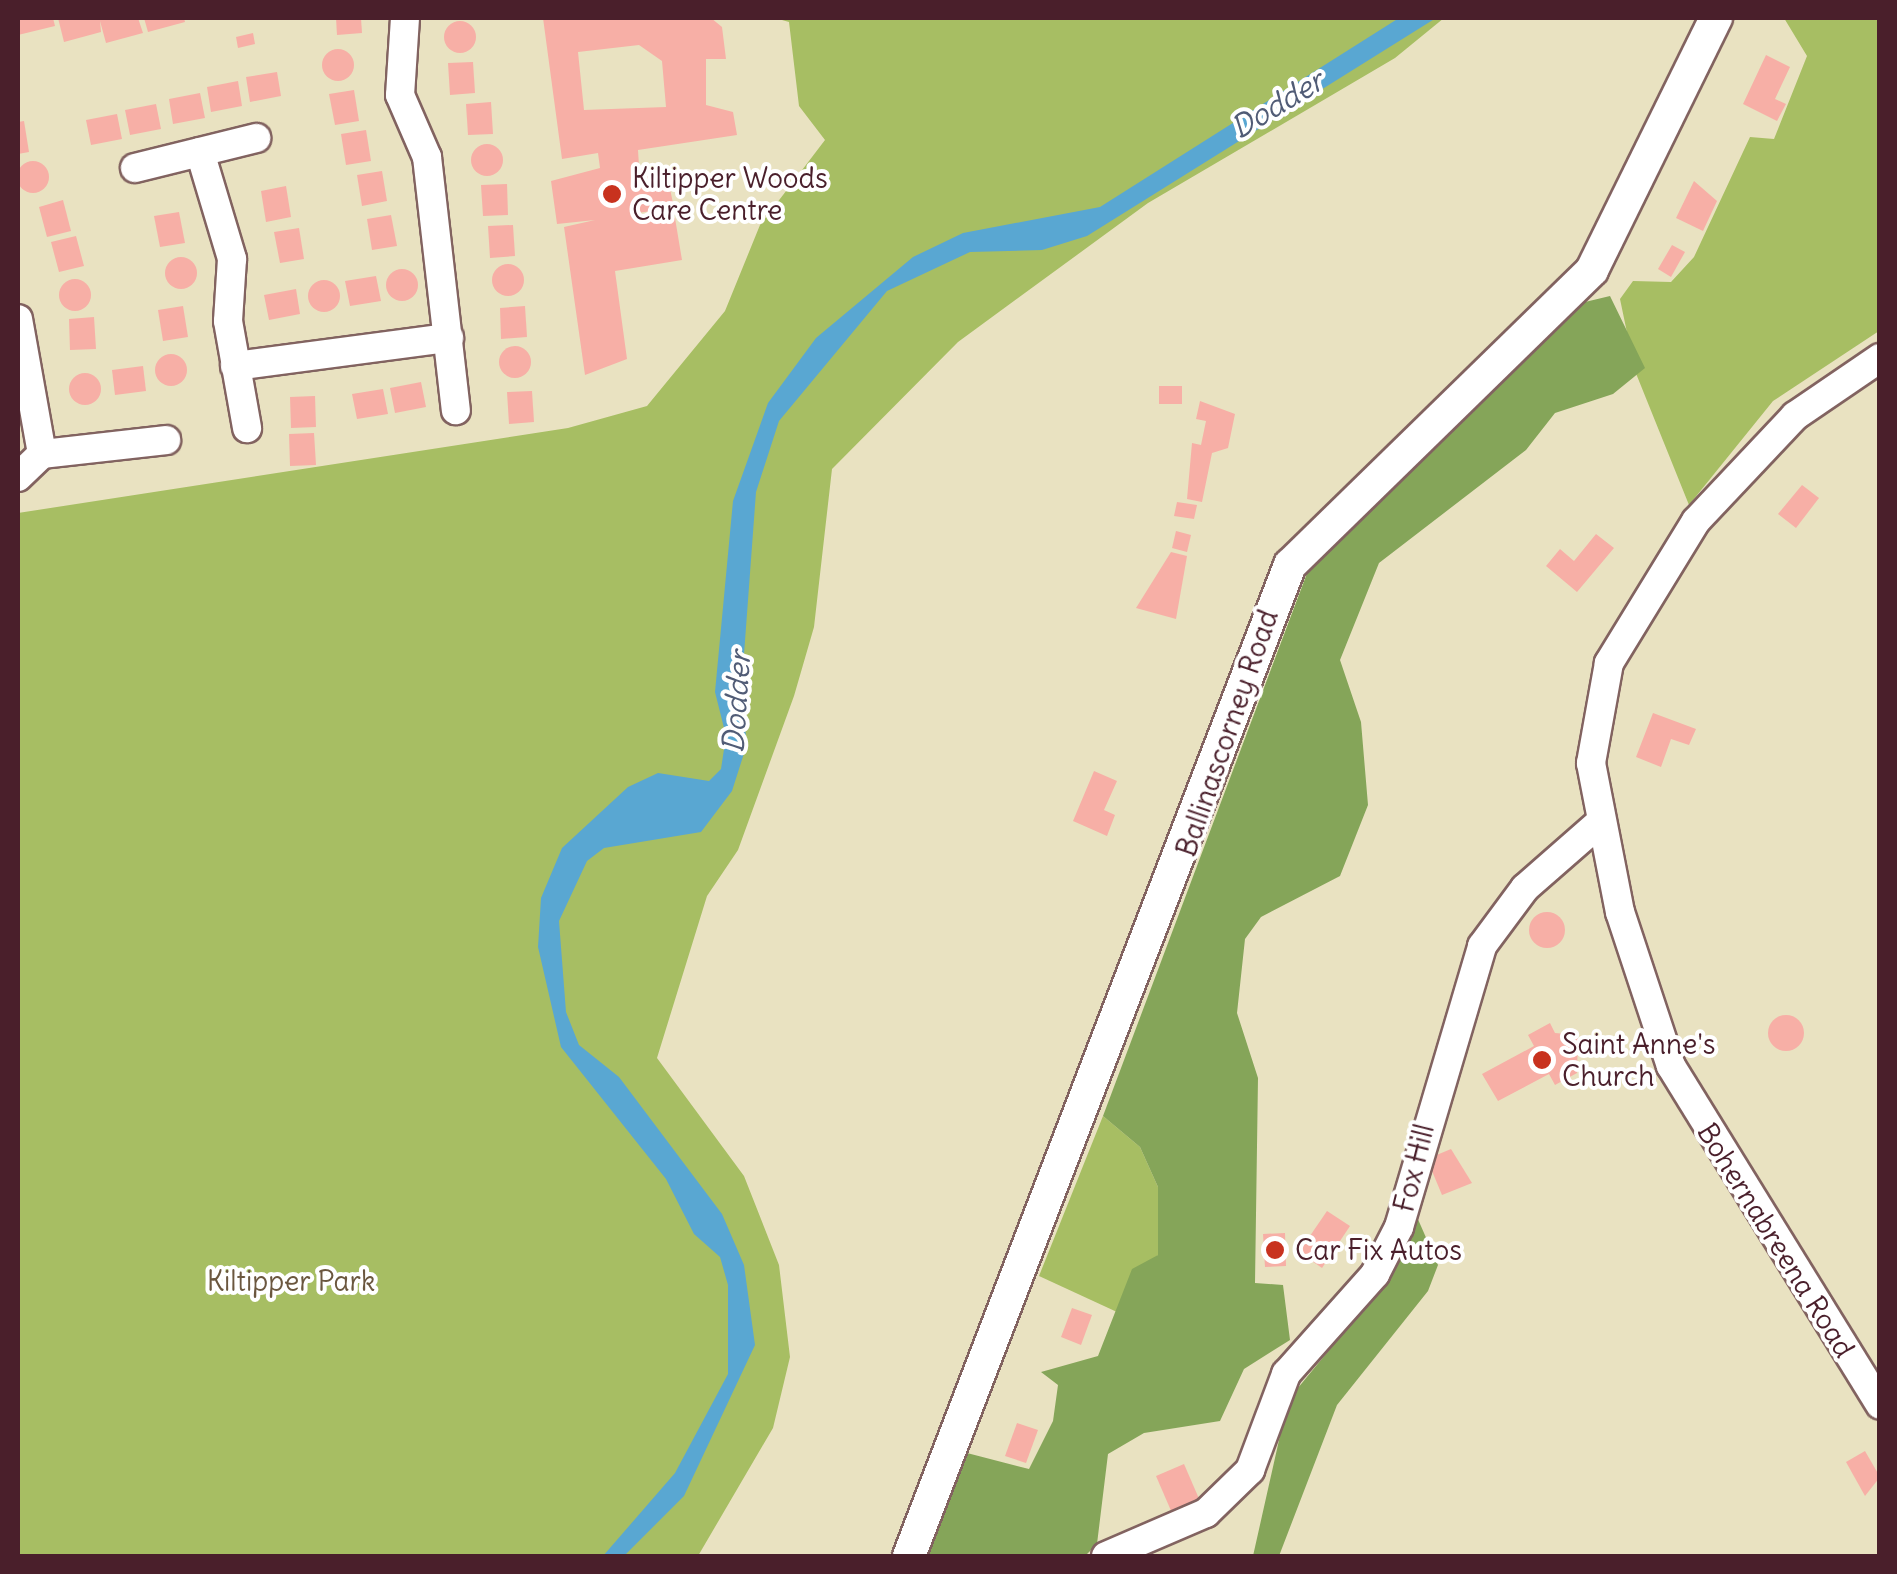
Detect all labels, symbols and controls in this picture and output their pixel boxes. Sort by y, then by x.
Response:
water label: Dodder [1224,62,1330,146]
place label: Kiltipper Woods Care Centre [632,161,828,227]
marker: Kiltipper Woods Care Centre [601,183,623,205]
street label: Ballinascorney Road [1169,605,1285,861]
water label: Dodder [714,650,758,754]
place label: Saint Anne's Church [1562,1027,1715,1093]
marker: Saint Anne's Church [1531,1049,1553,1071]
street label: Bohernabreena Road [1690,1117,1862,1363]
street label: Fox Hill [1387,1121,1441,1215]
place label: Car Fix Autos [1295,1233,1462,1267]
marker: Car Fix Autos [1264,1239,1286,1261]
park label: Kiltipper Park [207,1264,375,1298]

